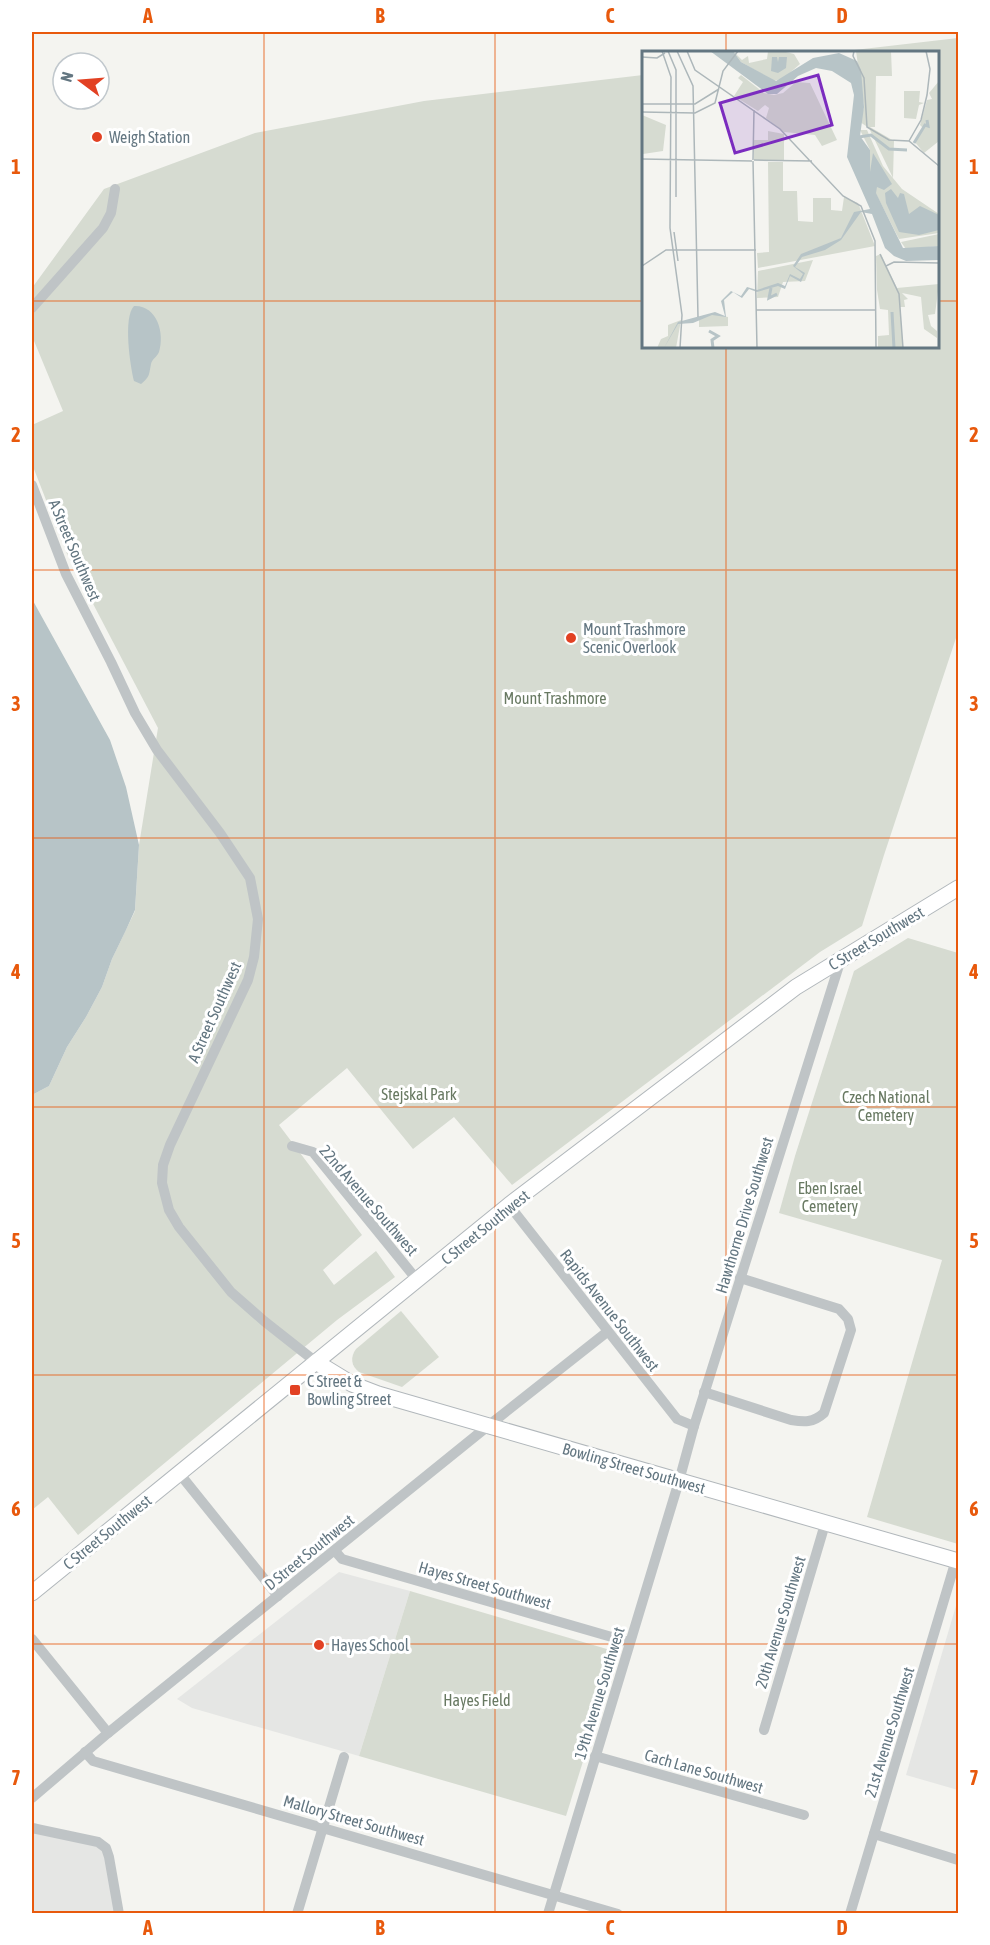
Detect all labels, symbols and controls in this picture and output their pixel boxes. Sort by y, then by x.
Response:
text: A [142,4,153,27]
text: B [375,4,385,27]
text: C [606,4,615,27]
text: D [836,4,848,27]
north arrow [51,51,111,111]
inset map [642,51,939,348]
text: N [57,70,77,84]
place label: Weigh Station [109,128,190,147]
marker: Weigh Station [90,130,104,144]
text: 1 [11,155,21,178]
text: 1 [969,155,979,178]
text: 2 [11,423,21,446]
text: 2 [969,423,979,446]
street label: A Street Southwest [46,497,105,604]
place label: Mount Trashmore Scenic Overlook [583,620,686,656]
marker: Mount Trashmore Scenic Overlook [564,631,578,645]
park label: Mount Trashmore [504,689,606,707]
text: 3 [11,692,21,715]
text: 3 [969,692,979,715]
street label: C Street Southwest [825,902,927,974]
street label: A Street Southwest [184,958,244,1065]
text: 4 [10,960,21,983]
text: 4 [968,960,979,983]
park label: Stejskal Park [381,1085,457,1104]
park label: Czech National Cemetery [842,1088,931,1125]
street label: Hawthorne Drive Southwest [712,1134,776,1295]
street label: 22nd Avenue Southwest [316,1141,422,1259]
park label: Eben Israel Cemetery [798,1179,863,1216]
street label: C Street Southwest [437,1186,533,1268]
text: 5 [11,1229,21,1252]
text: 5 [969,1229,979,1252]
street label: Rapids Avenue Southwest [556,1245,663,1376]
place label: C Street & Bowling Street [307,1372,392,1409]
marker: C Street & Bowling Street [288,1383,302,1397]
street label: Bowling Street Southwest [560,1439,708,1498]
street label: C Street Southwest [59,1491,155,1573]
text: 6 [11,1497,21,1520]
text: 6 [969,1497,979,1520]
street label: D Street Southwest [261,1510,358,1594]
street label: 20th Avenue Southwest [751,1553,809,1690]
street label: Hayes Street Southwest [416,1557,554,1614]
street label: 19th Avenue Southwest [570,1624,628,1761]
place label: Hayes School [331,1636,410,1655]
marker: Hayes School [312,1638,326,1652]
street label: 21st Avenue Southwest [861,1664,917,1799]
park label: Hayes Field [443,1691,511,1710]
street label: Cach Lane Southwest [643,1745,766,1797]
text: 7 [11,1766,21,1789]
text: 7 [969,1766,979,1789]
street label: Mallory Street Southwest [281,1791,427,1850]
text: A [142,1916,153,1939]
text: B [375,1916,385,1939]
text: C [606,1916,615,1939]
text: D [836,1916,848,1939]

